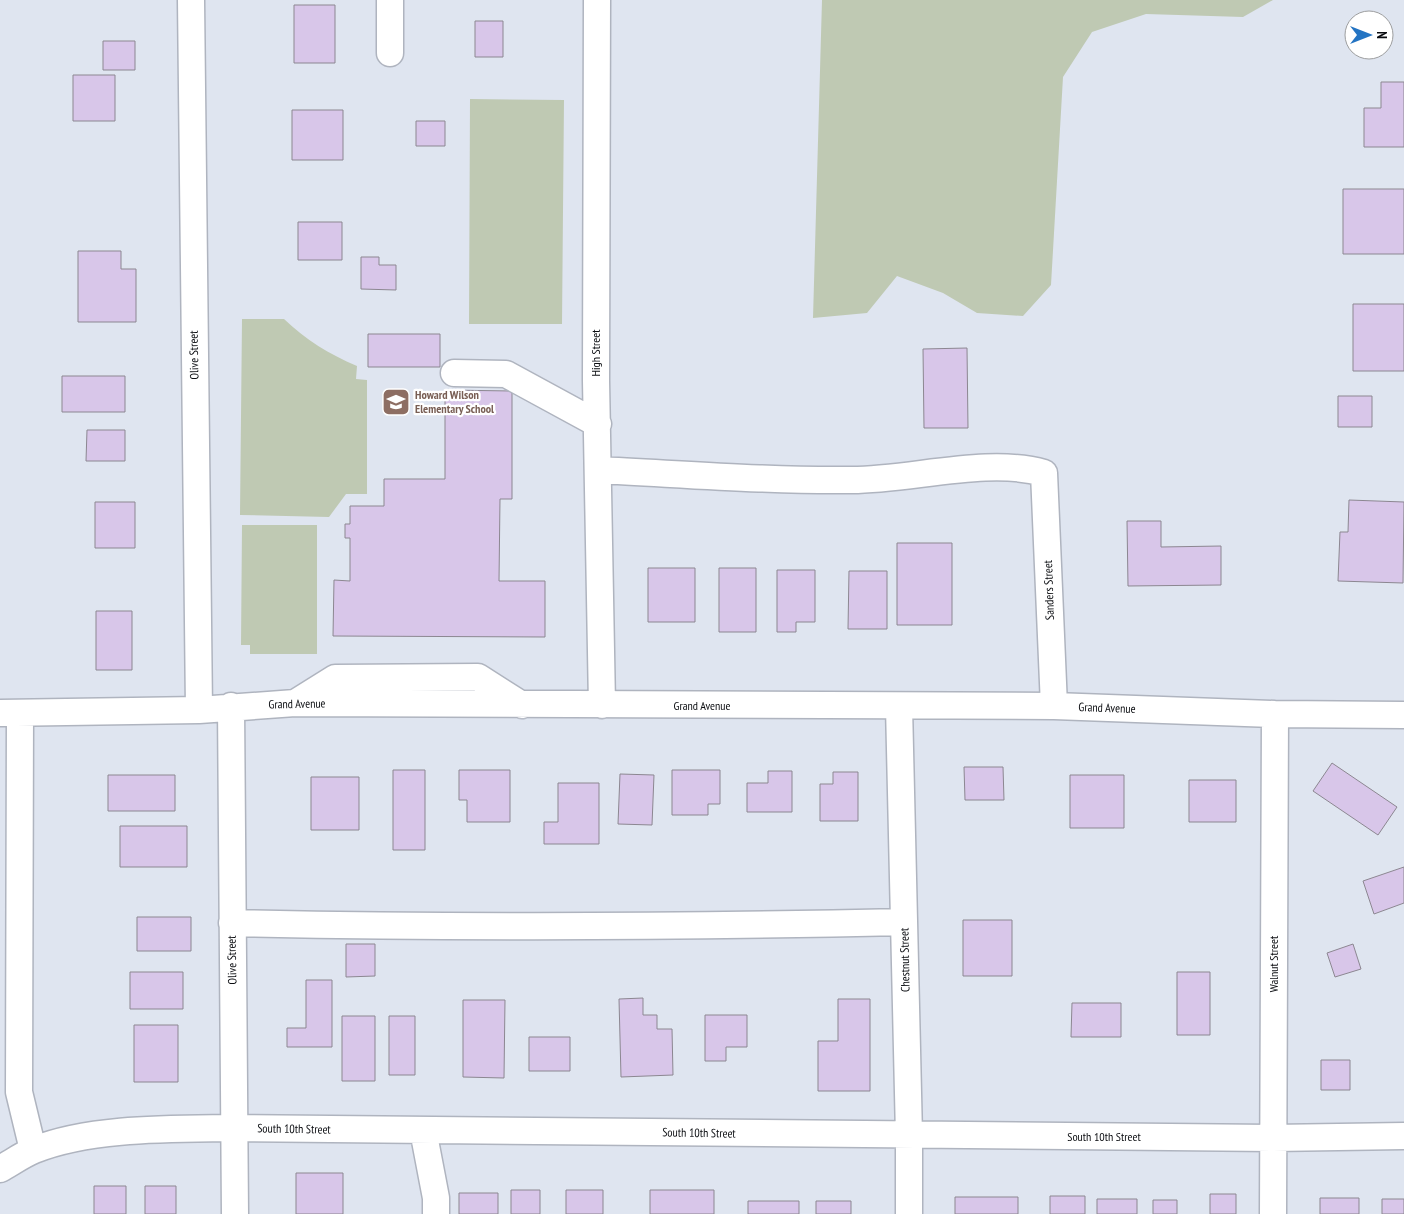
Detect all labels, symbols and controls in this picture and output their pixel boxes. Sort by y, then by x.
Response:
north arrow [1344,10,1394,60]
text: N [1373,31,1391,39]
street label: High Street [588,329,603,376]
street label: Olive Street [186,330,201,380]
school or university icon: Howard Wilson Elementary School [381,387,411,417]
place label: Howard Wilson Elementary School [415,387,494,416]
street label: Sanders Street [1040,559,1057,620]
street label: Grand Avenue [268,696,326,711]
street label: Grand Avenue [673,698,731,713]
street label: Grand Avenue [1078,699,1136,716]
street label: Chestnut Street [896,927,913,992]
street label: Olive Street [224,935,239,985]
street label: Walnut Street [1266,935,1281,992]
street label: South 10th Street [257,1120,332,1137]
street label: South 10th Street [662,1124,737,1141]
street label: South 10th Street [1067,1129,1141,1144]

